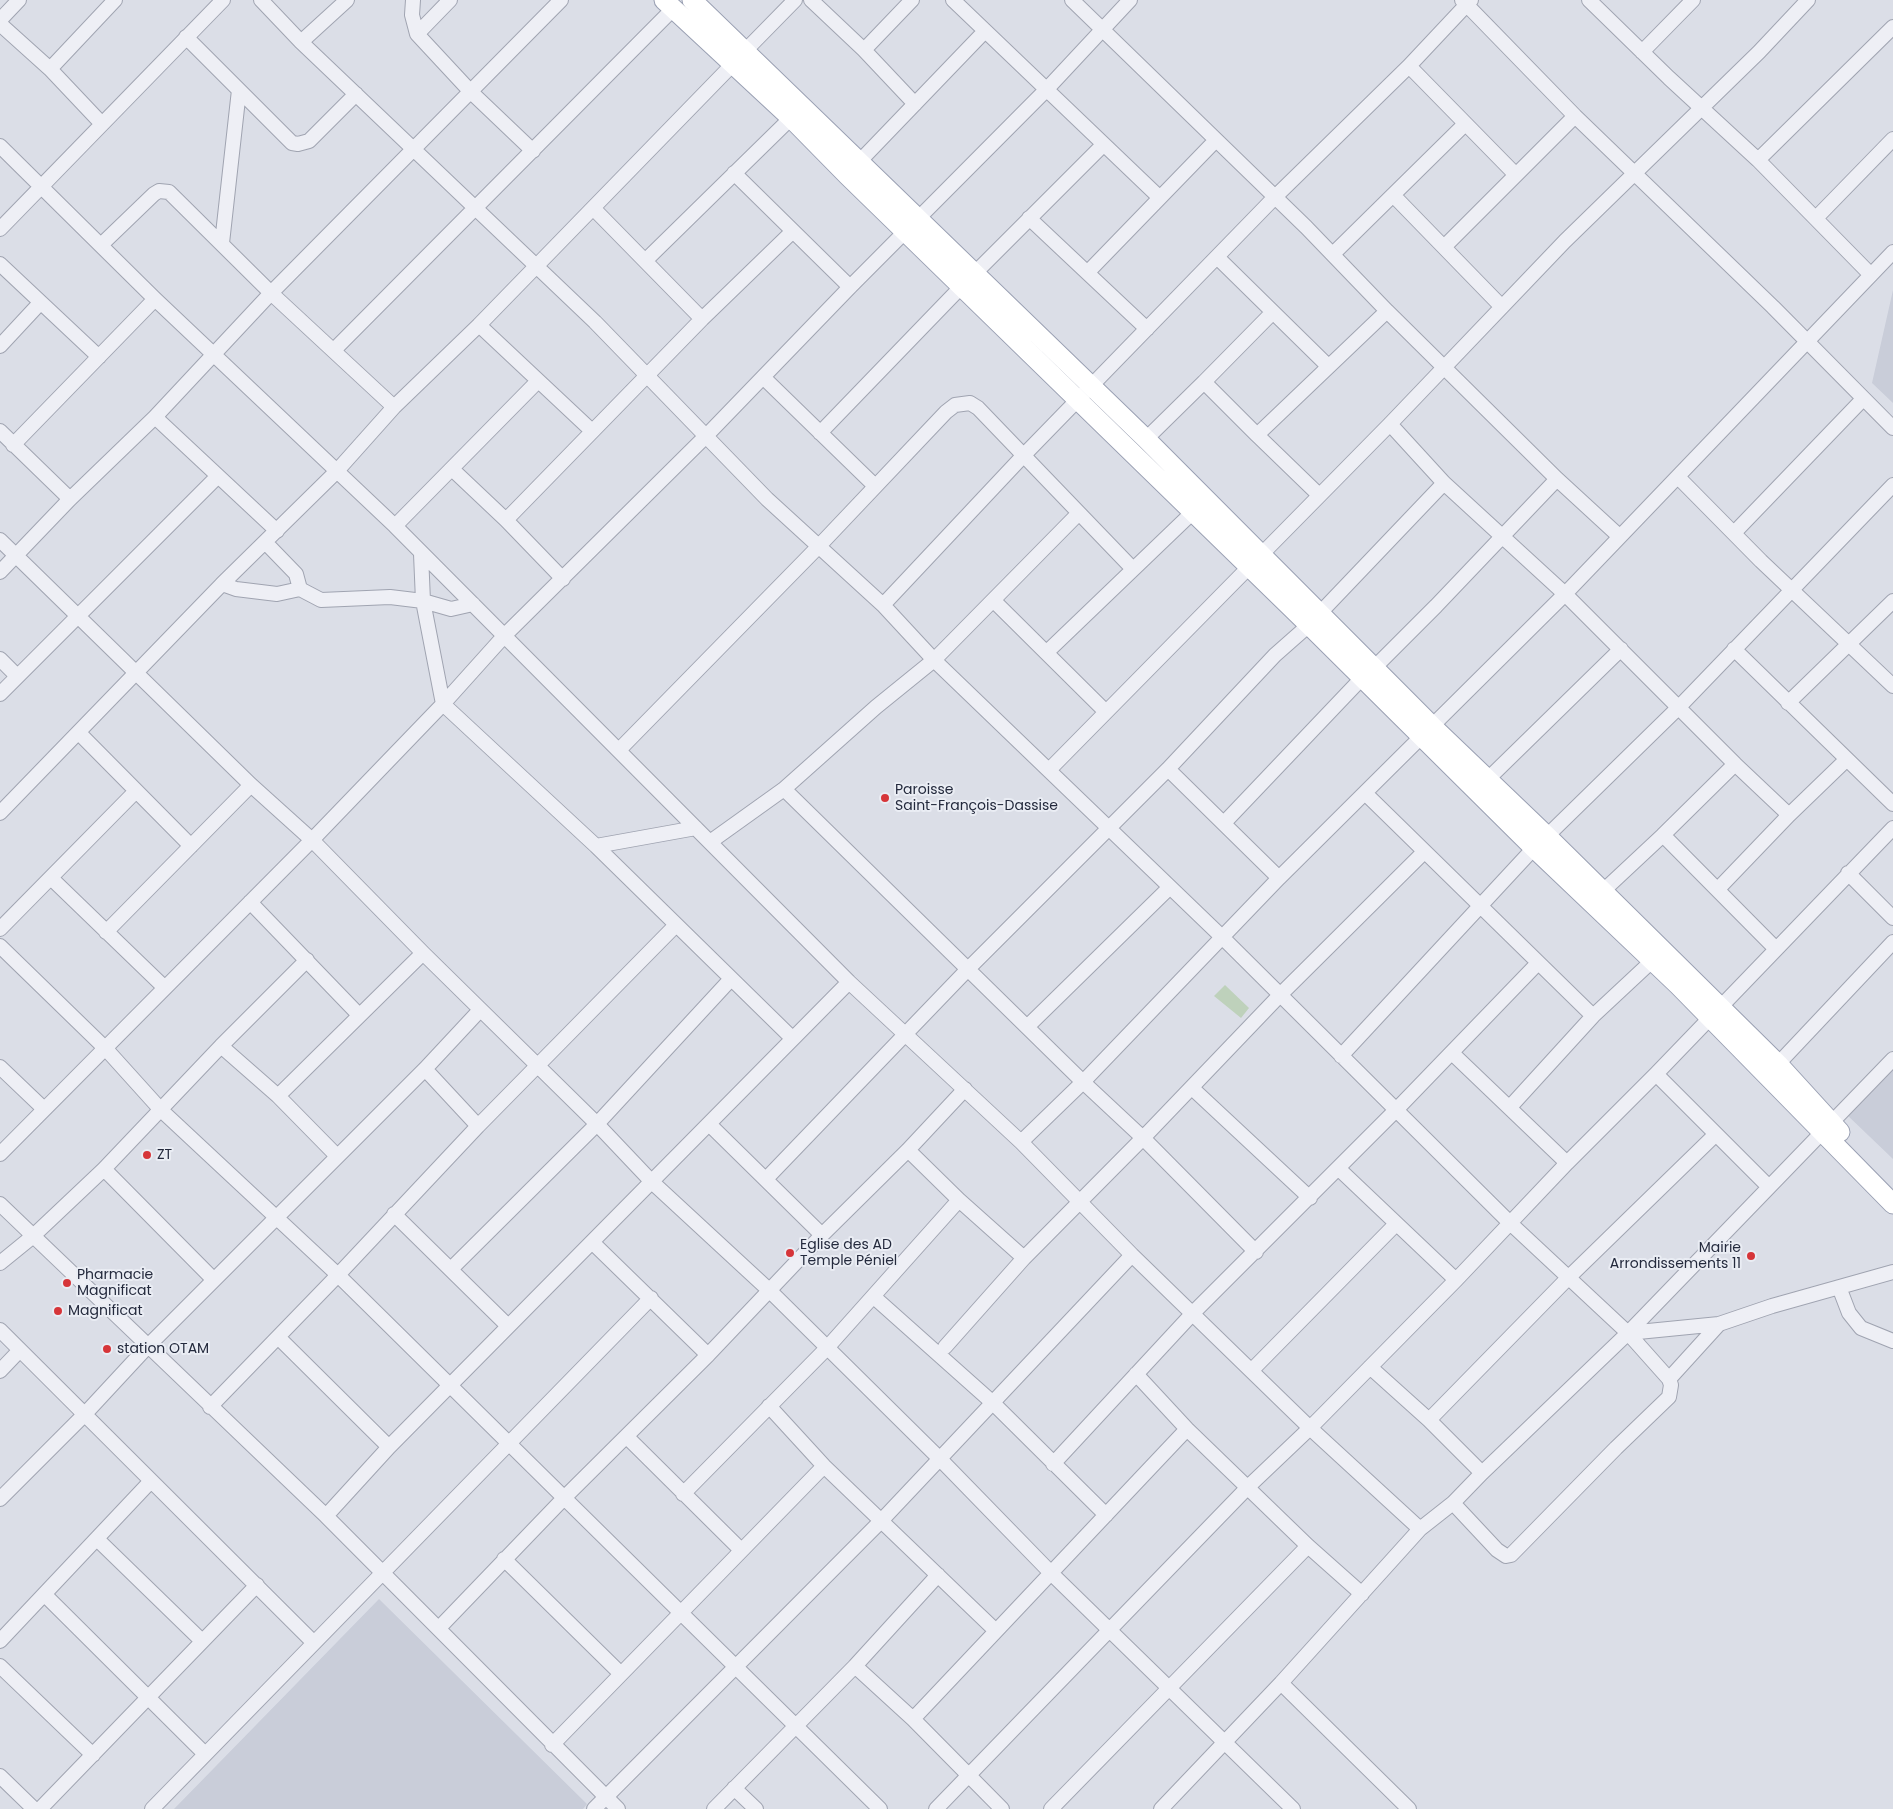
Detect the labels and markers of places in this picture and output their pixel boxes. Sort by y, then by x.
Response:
place label: Paroisse Saint-François-Dassise [895,782,1058,814]
marker: Paroisse Saint-François-Dassise [879,792,891,804]
place label: ZT [157,1147,172,1163]
marker: ZT [141,1149,153,1161]
place label: Eglise des AD Temple Péniel [800,1237,897,1270]
place label: Mairie Arrondissements 11 [1610,1240,1741,1272]
marker: Eglise des AD Temple Péniel [784,1247,796,1259]
marker: Mairie Arrondissements 11 [1745,1250,1757,1262]
place label: Pharmacie Magnificat [77,1267,153,1300]
marker: Pharmacie Magnificat [61,1277,73,1289]
place label: Magnificat [68,1303,142,1319]
marker: Magnificat [52,1305,64,1317]
place label: station OTAM [117,1341,209,1357]
marker: station OTAM [101,1343,113,1355]

